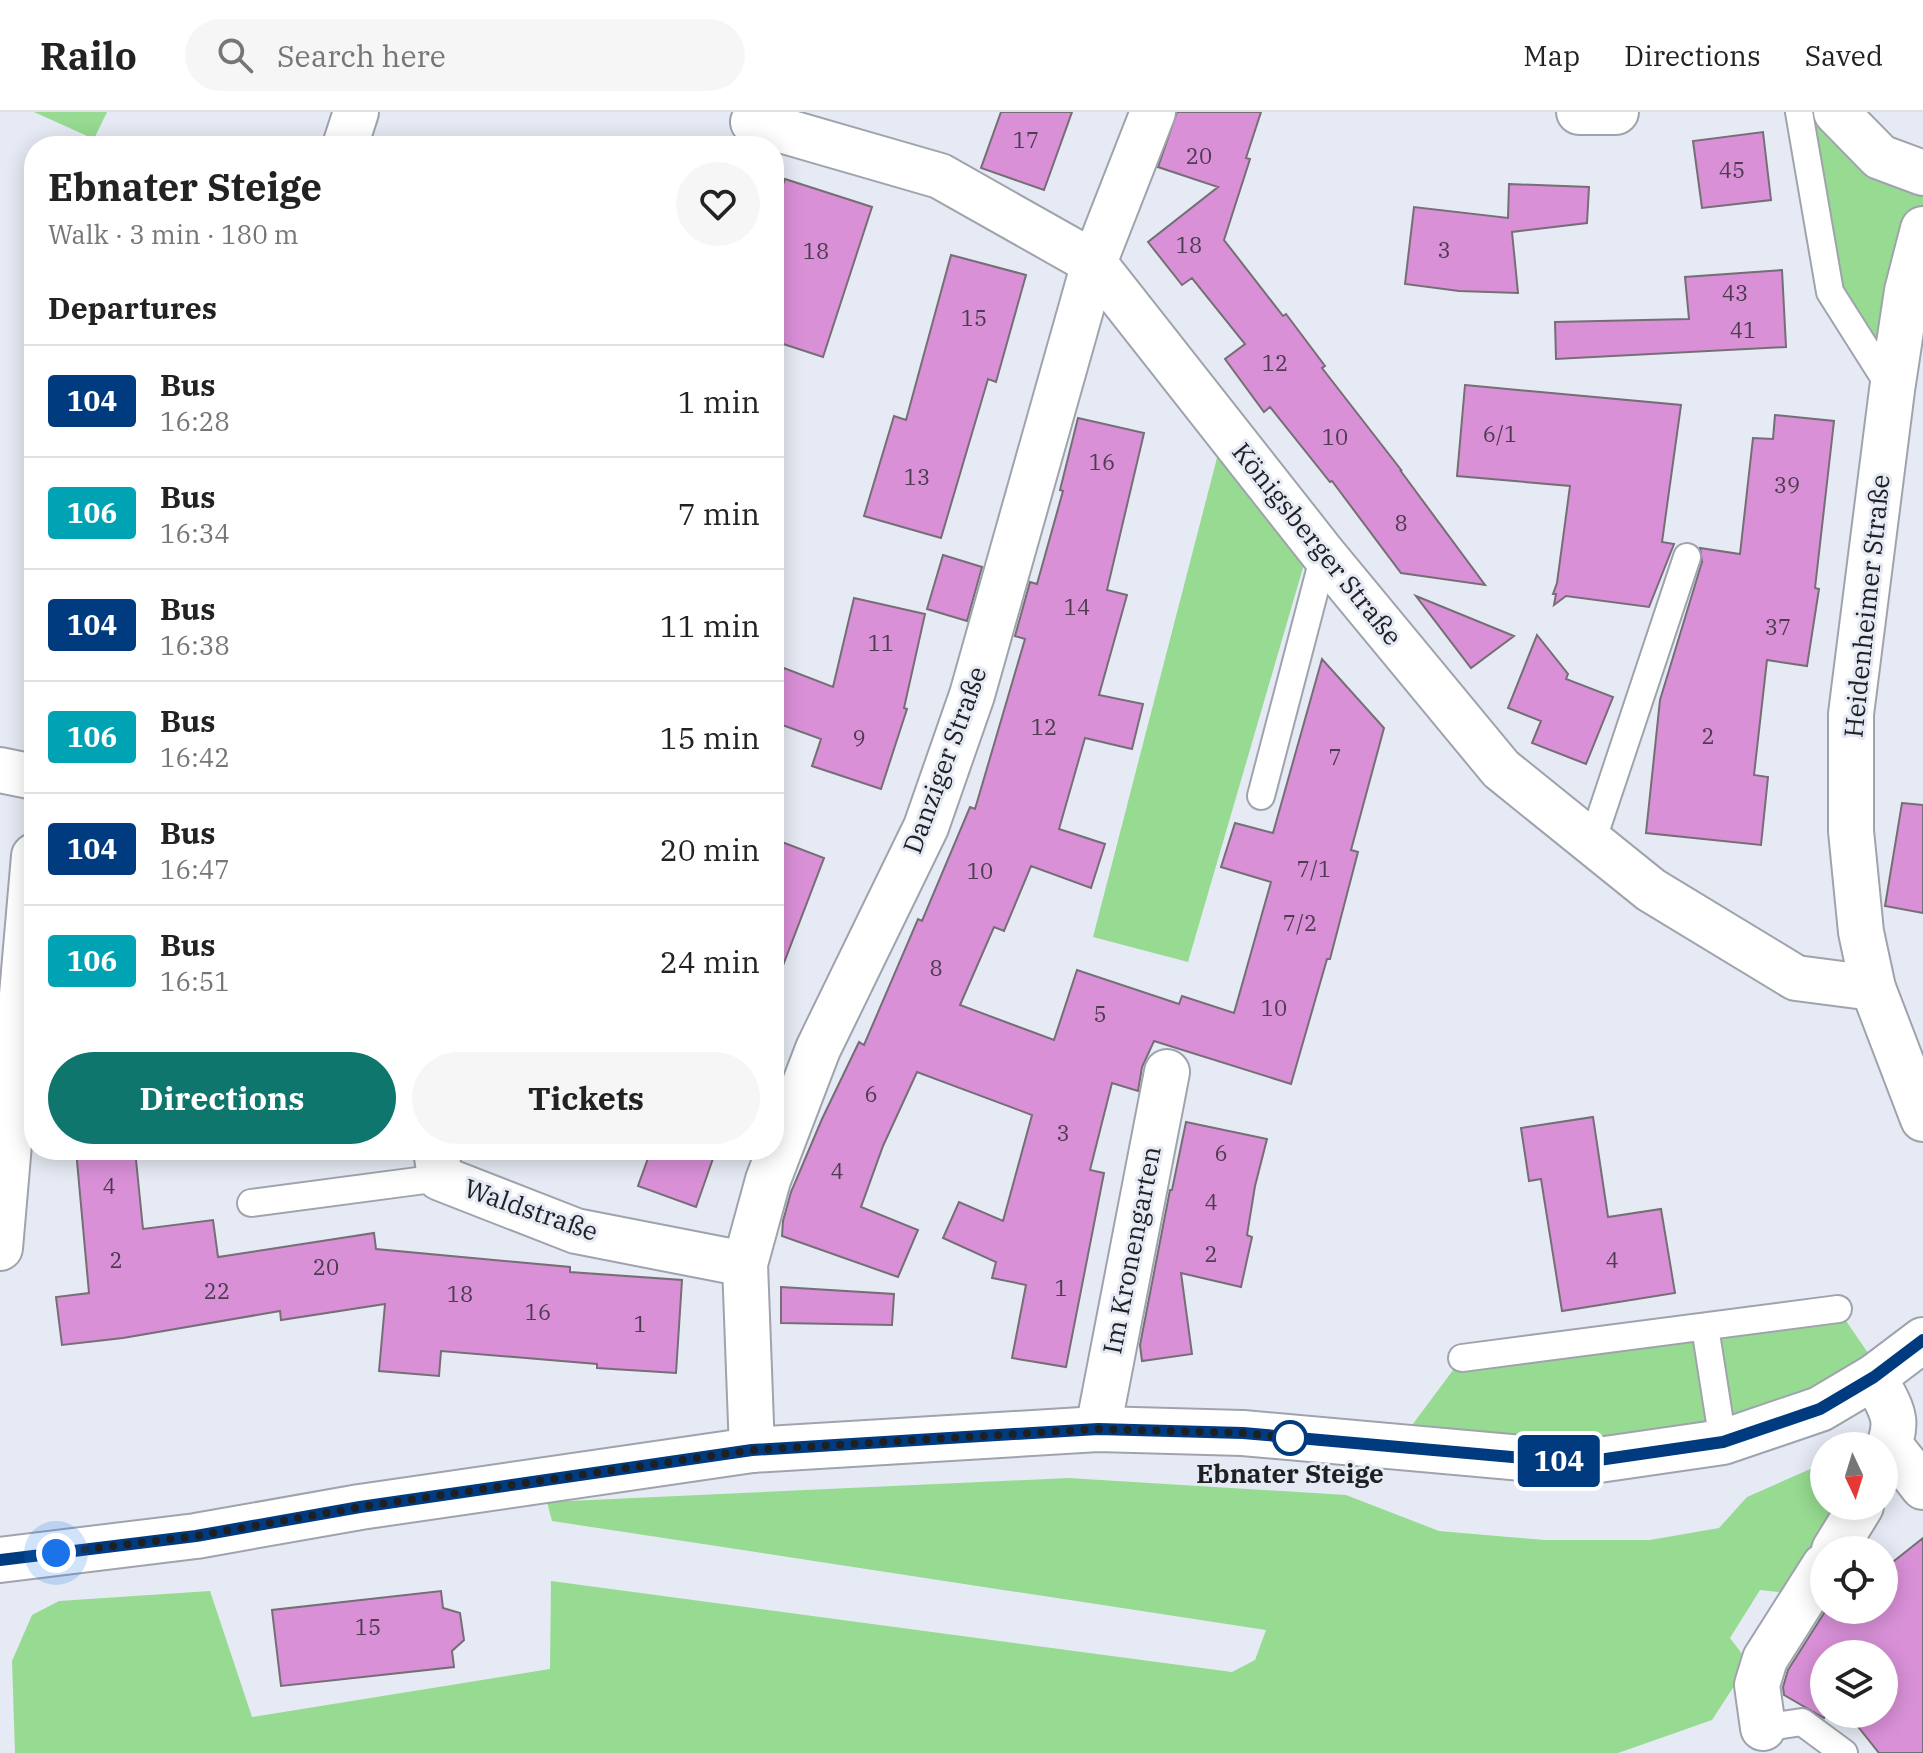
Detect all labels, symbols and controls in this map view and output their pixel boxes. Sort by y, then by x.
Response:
search box [185,19,745,91]
text: Railo [40,31,137,80]
icon: search [213,33,257,77]
text: Search here [277,36,446,75]
text: Map [1523,37,1580,74]
text: Directions [1624,37,1761,74]
text: Saved [1805,37,1883,74]
house number: 17 [1013,125,1039,154]
house number: 20 [1186,141,1212,170]
house number: 45 [1719,155,1745,184]
text: Ebnater Steige [48,162,322,211]
button: heart [676,162,760,246]
text: Walk · 3 min · 180 m [48,217,299,251]
house number: 18 [1176,230,1202,259]
house number: 3 [1437,235,1451,264]
house number: 18 [803,236,829,265]
house number: 43 [1722,278,1748,307]
text: Departures [48,288,217,327]
house number: 15 [961,303,987,332]
house number: 41 [1730,315,1756,344]
house number: 12 [1262,348,1288,377]
text: Bus [160,365,215,404]
text: 104 [67,382,117,419]
text: 1 min [678,382,760,421]
text: 16:28 [160,404,230,438]
house number: 6/1 [1483,419,1517,448]
house number: 10 [1322,422,1348,451]
street label: Königsberger Straße [1225,435,1410,652]
house number: 16 [1089,447,1115,476]
house number: 13 [904,462,930,491]
house number: 39 [1774,470,1800,499]
street label: Heidenheimer Straße [1835,473,1897,739]
text: Bus [160,477,215,516]
text: 106 [67,494,117,531]
text: 7 min [678,494,760,533]
house number: 8 [1394,508,1408,537]
text: 16:34 [160,516,230,550]
text: Bus [160,589,215,628]
house number: 14 [1064,592,1090,621]
text: 104 [67,606,117,643]
text: 11 min [660,606,760,645]
house number: 37 [1765,612,1791,641]
text: 16:38 [160,628,230,662]
house number: 11 [868,628,894,657]
street label: Danziger Straße [894,661,994,858]
text: Bus [160,701,215,740]
house number: 12 [1031,712,1057,741]
text: 106 [67,718,117,755]
text: 15 min [660,718,760,757]
house number: 2 [1701,721,1715,750]
house number: 9 [852,723,866,752]
text: 16:42 [160,740,230,774]
house number: 7 [1328,742,1342,771]
text: Bus [160,813,215,852]
text: 104 [67,830,117,867]
text: 20 min [660,830,760,869]
text: 16:47 [160,852,230,886]
house number: 7/1 [1297,854,1331,883]
house number: 10 [967,856,993,885]
house number: 7/2 [1283,908,1317,937]
text: Bus [160,925,215,964]
text: 106 [67,942,117,979]
text: 24 min [660,942,760,981]
house number: 8 [929,953,943,982]
text: 16:51 [160,964,230,998]
house number: 10 [1261,993,1287,1022]
house number: 5 [1093,999,1107,1028]
button: Directions [48,1052,396,1144]
button: Tickets [412,1052,760,1144]
house number: 6 [864,1079,878,1108]
house number: 3 [1056,1118,1070,1147]
house number: 6 [1214,1138,1228,1167]
street label: Im Kronengarten [1094,1143,1168,1357]
house number: 4 [830,1156,844,1185]
street label: Waldstraße [460,1170,603,1248]
house number: 4 [102,1171,116,1200]
house number: 4 [1204,1187,1218,1216]
house number: 2 [1204,1239,1218,1268]
house number: 2 [109,1245,123,1274]
house number: 4 [1605,1245,1619,1274]
house number: 20 [313,1252,339,1281]
house number: 1 [1054,1273,1068,1302]
house number: 22 [204,1276,230,1305]
house number: 18 [447,1279,473,1308]
house number: 16 [525,1297,551,1326]
house number: 1 [633,1309,647,1338]
marker: Ebnater Steige [1273,1421,1307,1455]
north arrow [1810,1432,1898,1520]
map controls [1810,1432,1898,1728]
line badge: 104 [1513,1435,1605,1487]
text: 104 [1534,1442,1584,1479]
place label: Ebnater Steige [1196,1456,1384,1490]
your location [36,1533,76,1573]
button: locate [1810,1536,1898,1624]
house number: 15 [355,1612,381,1641]
button: layers [1810,1640,1898,1728]

